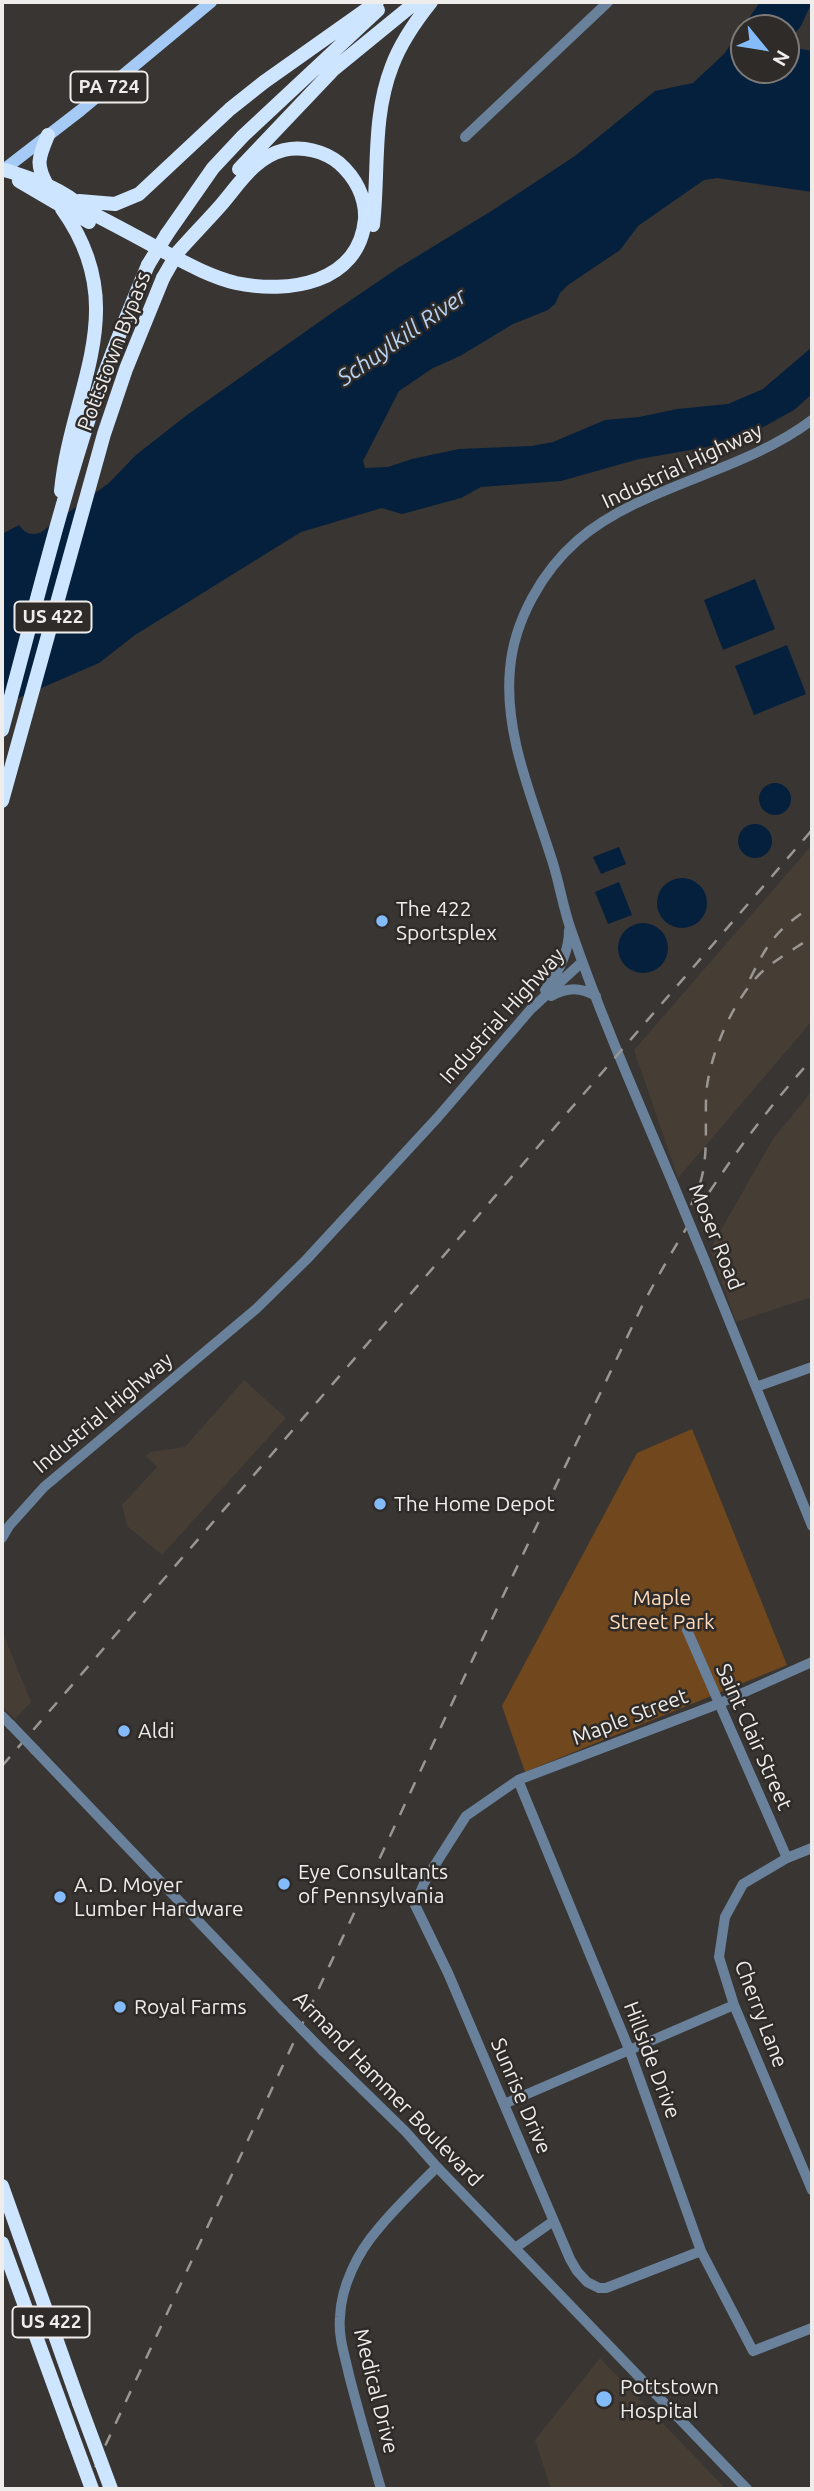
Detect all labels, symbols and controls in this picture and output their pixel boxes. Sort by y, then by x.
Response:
north arrow [730,14,800,84]
text: N [768,47,795,70]
road number: PA 724 [70,72,148,102]
street label: Pottstown Bypass [72,268,156,434]
water label: Schuylkill River [332,282,472,392]
street label: Industrial Highway [598,418,766,514]
road number: US 422 [14,602,92,632]
place label: The 422 Sportsplex [396,896,497,946]
marker: The 422 Sportsplex [374,913,390,929]
street label: Industrial Highway [434,943,570,1089]
street label: Moser Road [683,1180,749,1294]
street label: Industrial Highway [28,1347,178,1479]
place label: The Home Depot [394,1491,555,1517]
marker: The Home Depot [372,1496,388,1512]
park label: Maple Street Park [609,1585,715,1635]
street label: Saint Clair Street [710,1660,798,1814]
street label: Maple Street [569,1683,691,1751]
place label: Aldi [138,1718,175,1744]
marker: Aldi [116,1723,132,1739]
place label: Eye Consultants of Pennsylvania [298,1859,448,1909]
place label: A. D. Moyer Lumber Hardware [74,1872,244,1922]
marker: Eye Consultants of Pennsylvania [276,1876,292,1892]
marker: A. D. Moyer Lumber Hardware [52,1889,68,1905]
street label: Cherry Lane [729,1957,793,2071]
street label: Armand Hammer Boulevard [288,1986,488,2192]
place label: Royal Farms [134,1994,247,2020]
street label: Hillside Drive [618,1998,686,2122]
marker: Royal Farms [112,1999,128,2015]
street label: Sunrise Drive [485,2034,557,2158]
road number: US 422 [12,2306,90,2338]
street label: Medical Drive [348,2326,404,2456]
place label: Pottstown Hospital [620,2374,719,2424]
marker: Pottstown Hospital [594,2389,614,2409]

